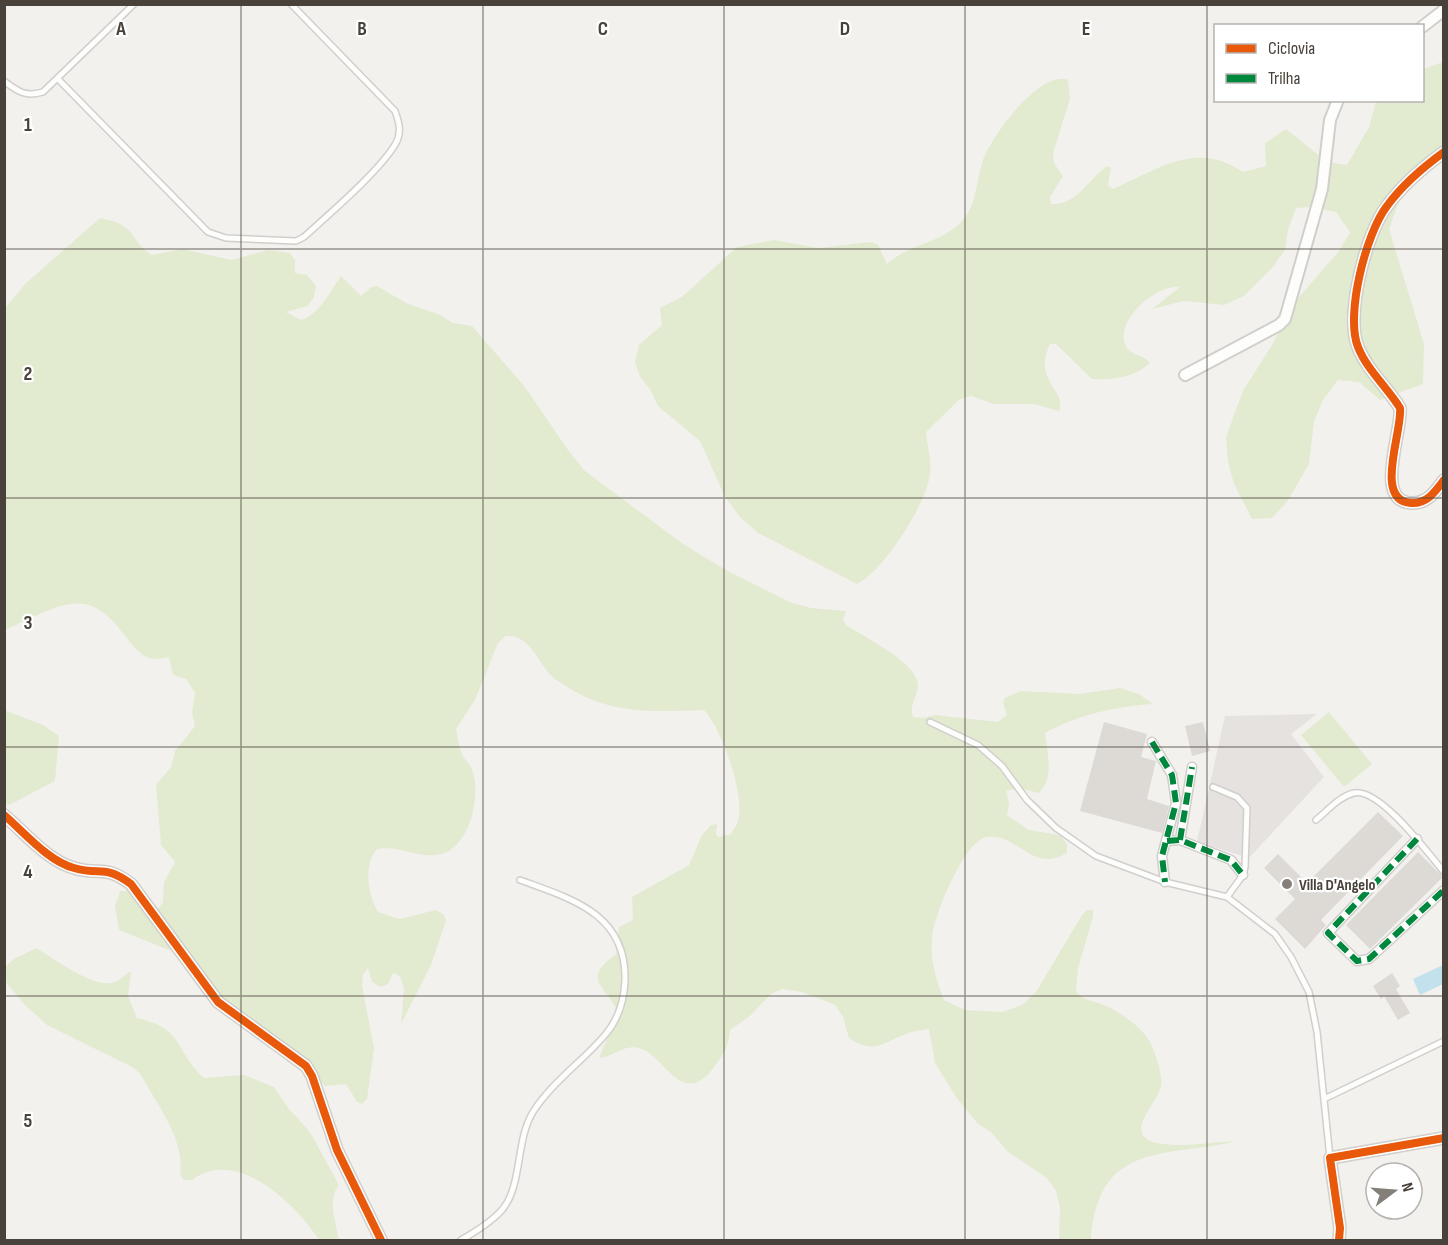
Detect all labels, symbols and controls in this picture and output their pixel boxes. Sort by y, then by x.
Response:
text: A [115,17,126,41]
text: B [357,17,367,41]
text: C [598,17,608,41]
text: D [840,17,850,41]
text: E [1082,17,1090,41]
legend [1214,24,1424,102]
text: Ciclovia [1268,38,1315,59]
text: Trilha [1268,68,1301,89]
text: 1 [24,113,32,137]
text: 2 [24,362,32,386]
text: 3 [24,611,33,635]
text: 4 [23,860,33,884]
place label: Villa D'Angelo [1299,876,1375,895]
marker: Villa D'Angelo [1280,877,1294,891]
text: 5 [24,1109,33,1133]
north arrow [1364,1161,1424,1221]
text: N [1397,1181,1417,1194]

